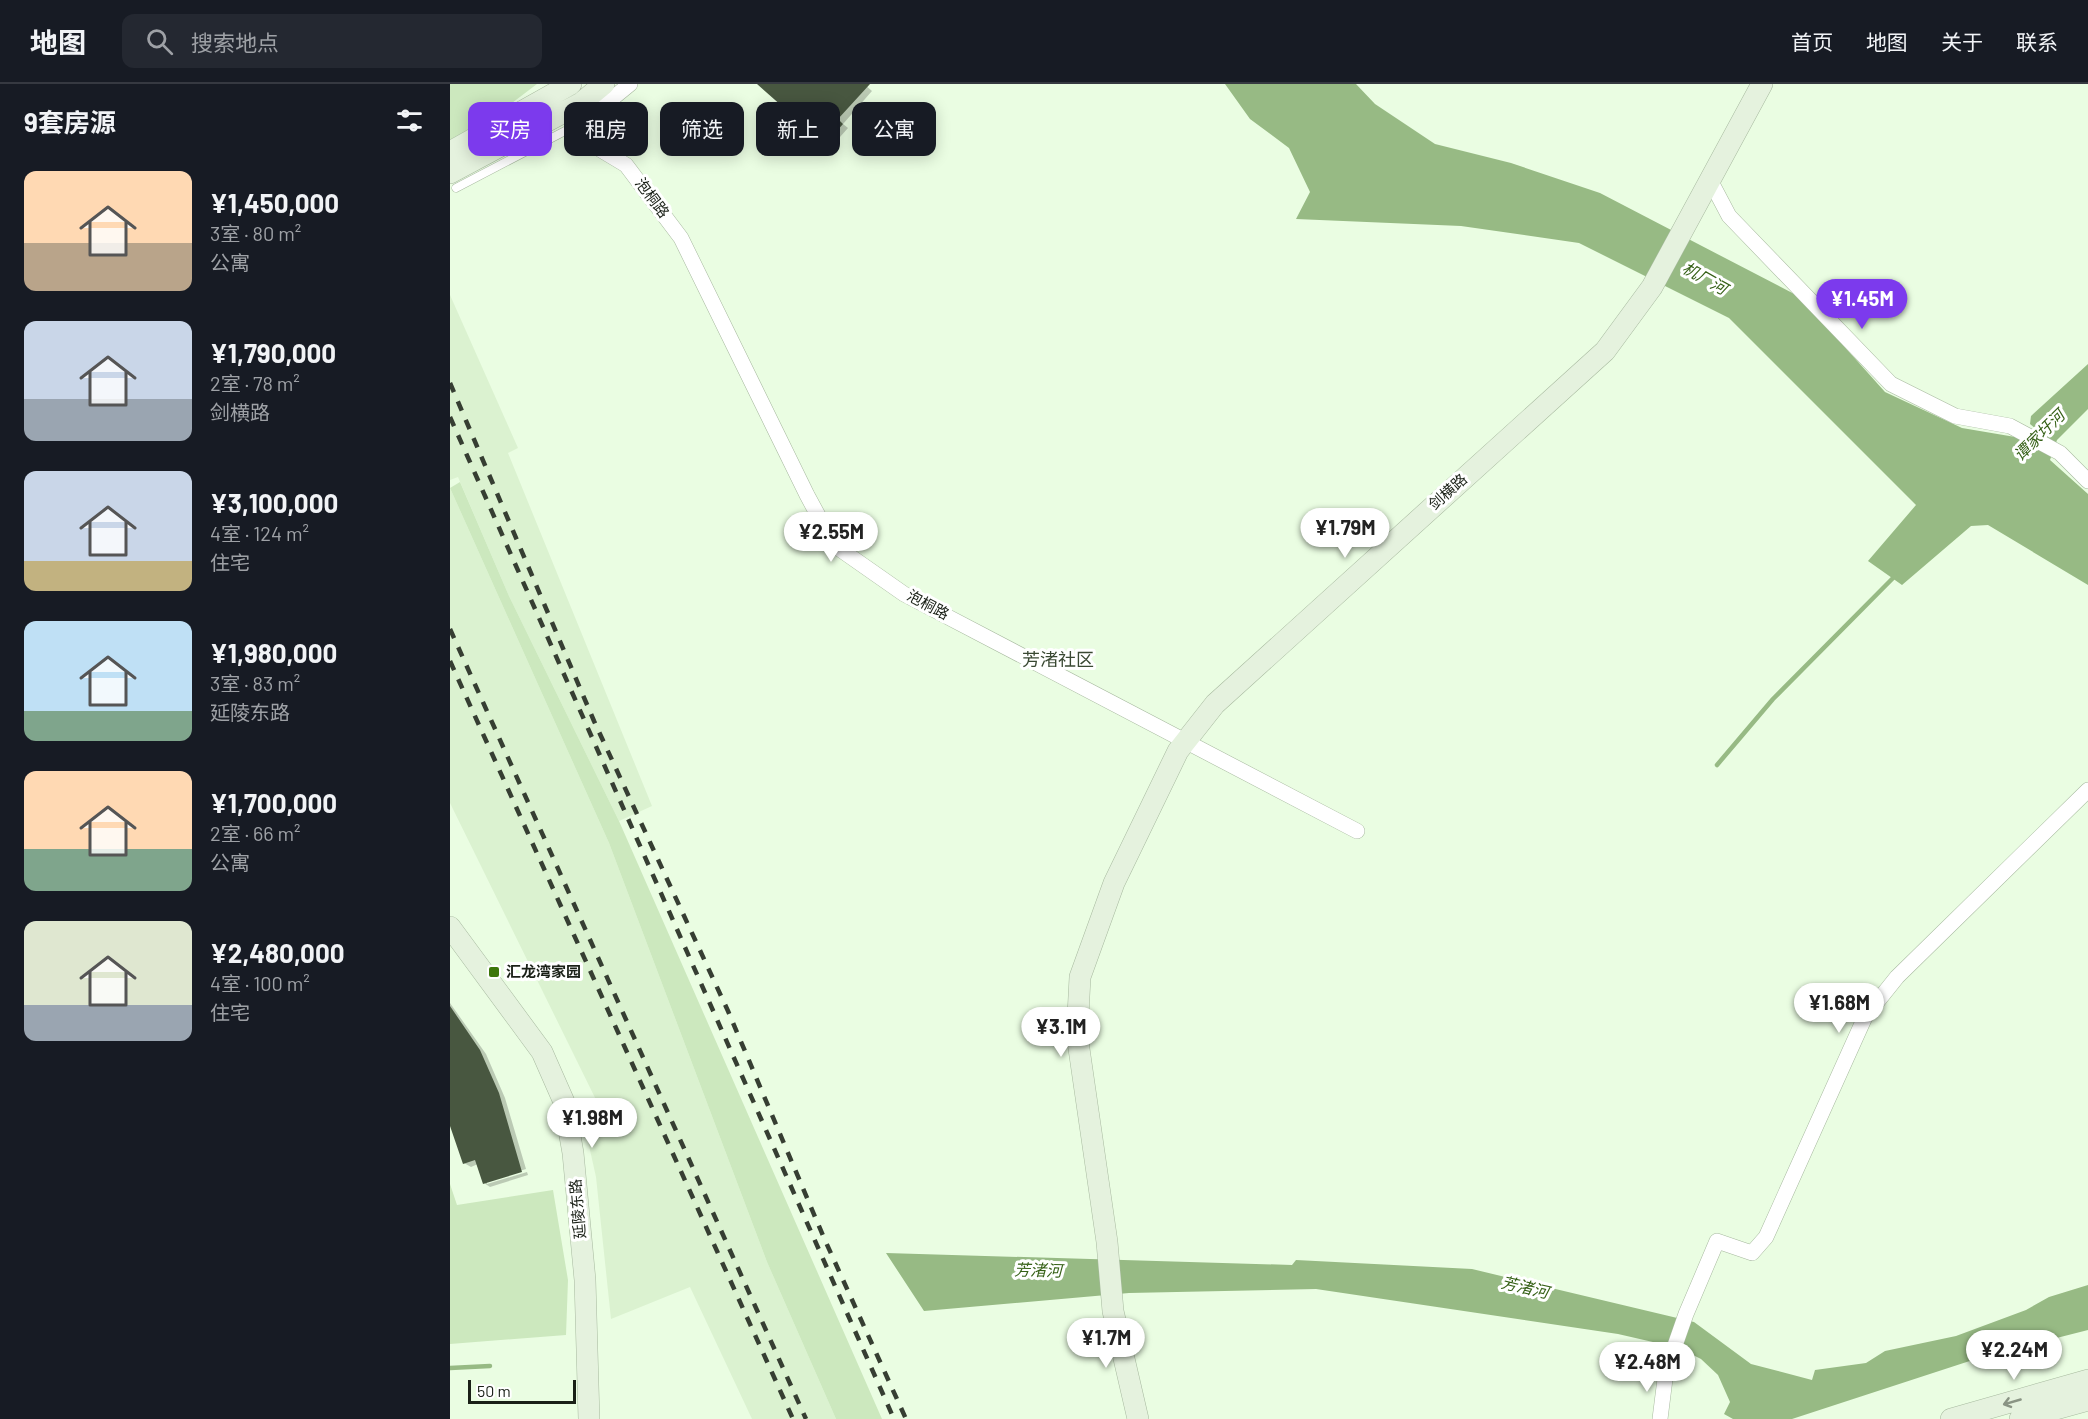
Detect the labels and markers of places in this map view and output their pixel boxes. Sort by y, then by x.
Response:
pin: ¥1.45M [1813,279,1911,330]
pin: ¥1.79M [1296,508,1394,559]
pin: ¥2.55M [782,512,880,563]
place label: 汇龙湾家园 [506,962,581,980]
marker: 汇龙湾家园 [487,965,501,979]
pin: ¥1.68M [1790,983,1888,1034]
pin: ¥3.1M [1019,1007,1103,1058]
pin: ¥1.98M [543,1098,641,1149]
pin: ¥1.7M [1064,1318,1148,1369]
pin: ¥2.24M [1965,1330,2063,1381]
pin: ¥2.48M [1598,1342,1696,1393]

